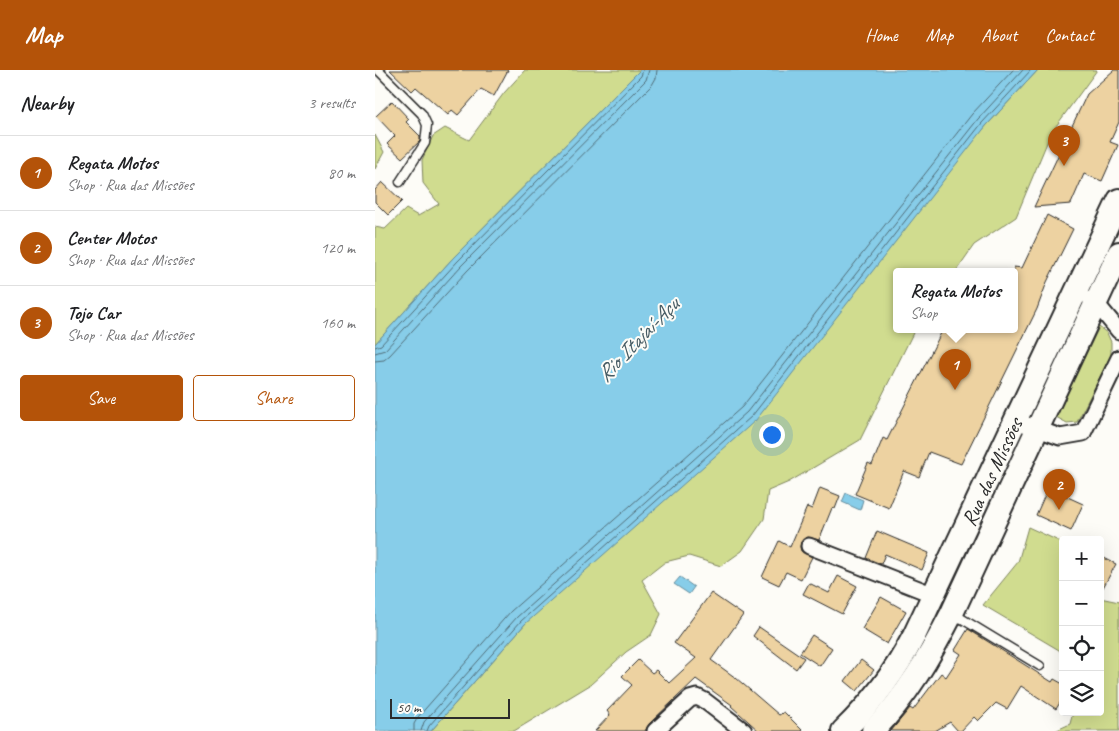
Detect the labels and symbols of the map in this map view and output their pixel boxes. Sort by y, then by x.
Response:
pin: 3 [1048,125,1080,166]
water label: Rio Itajaí-Açu [591,289,688,388]
pin: 1 [939,349,971,390]
street label: Rua das Missões [956,412,1029,530]
your location [759,422,785,448]
pin: 2 [1043,469,1075,510]
scale bar [390,696,510,719]

